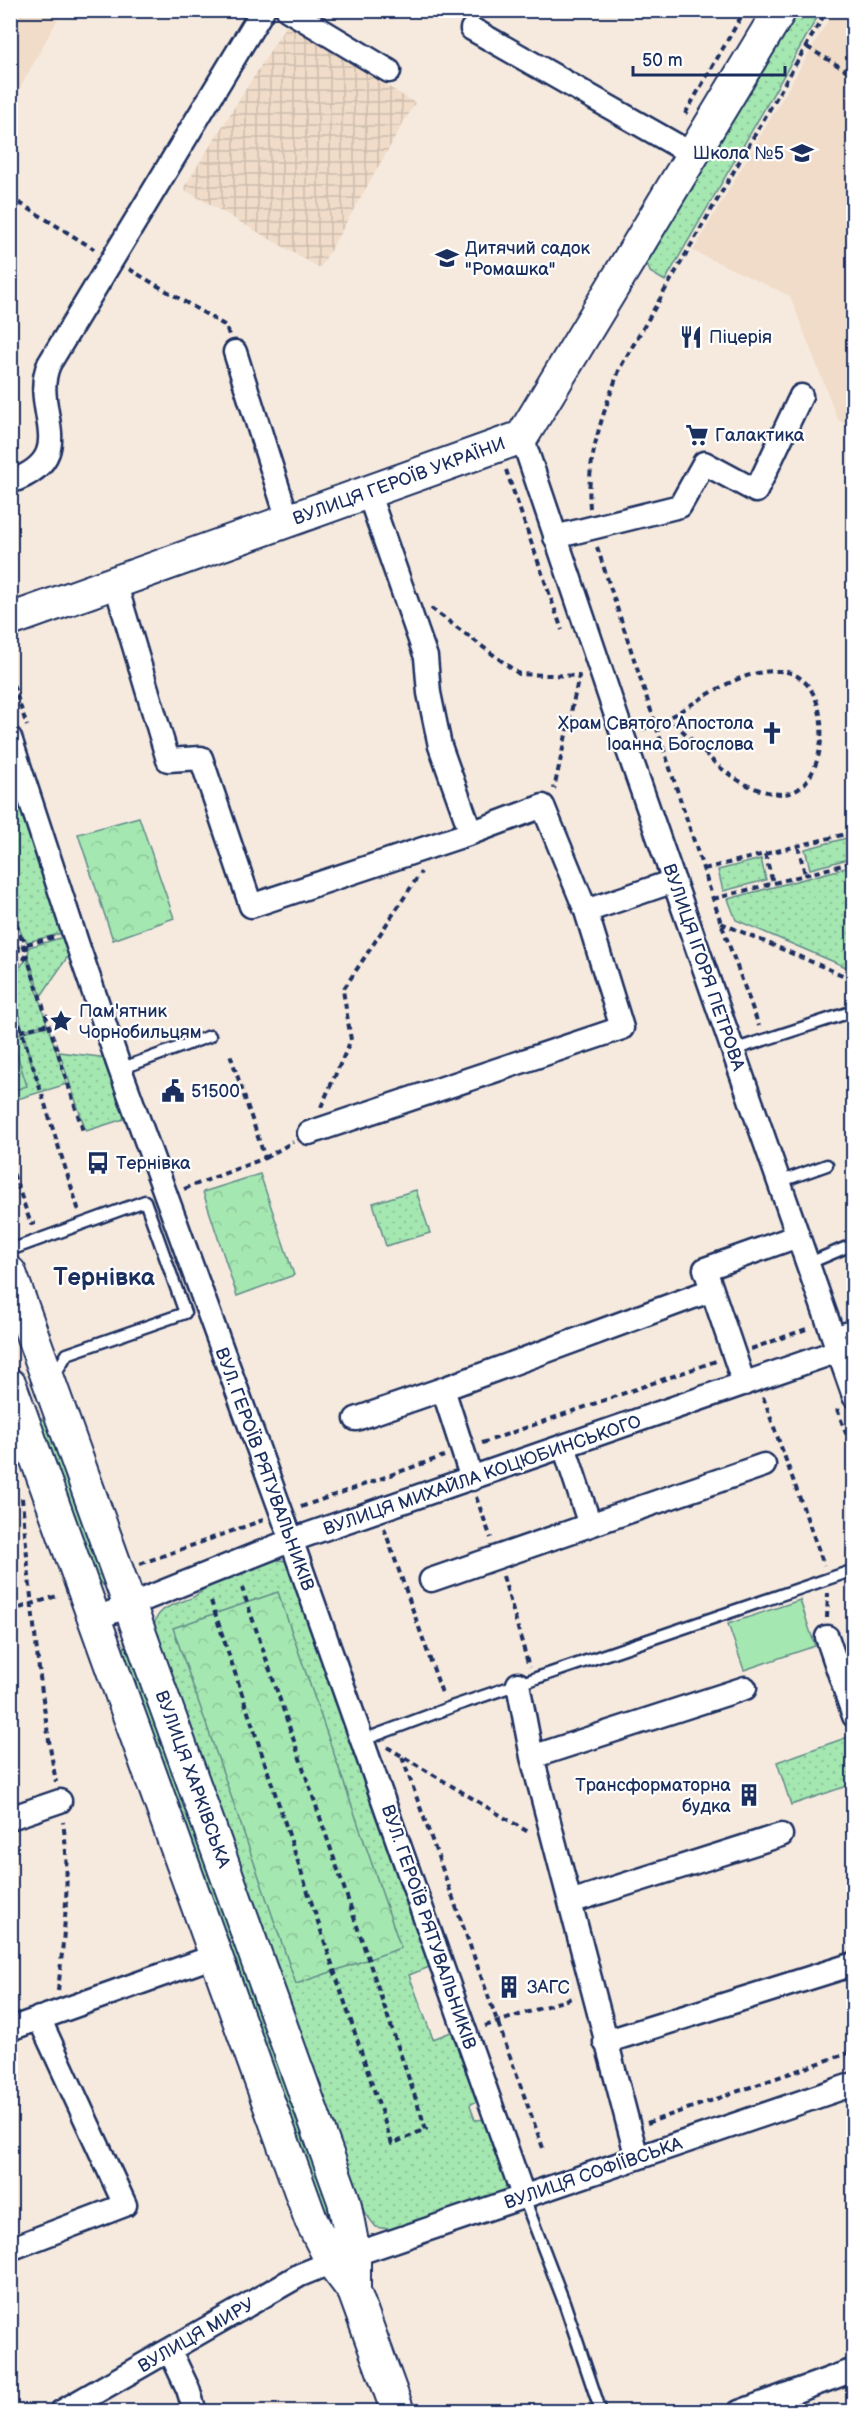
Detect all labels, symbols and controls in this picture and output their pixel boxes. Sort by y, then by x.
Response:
scale bar [633,39,784,77]
text: 50 m [642,50,683,71]
school or university icon: Школа №5 [789,140,815,166]
place label: Школа №5 [693,143,784,164]
place label: Дитячий садок "Ромашка" [465,238,590,280]
school or university icon: Дитячий садок "Ромашка" [434,245,460,271]
restaurant icon: Піцерія [678,324,704,350]
place label: Піцерія [709,327,772,348]
supermarket icon: Галактика [684,422,710,448]
place label: Галактика [715,425,805,446]
street label: ВУЛИЦЯ ГЕРОЇВ УКРАЇНИ [290,432,508,530]
place label: Храм Святого Апостола Іоанна Богослова [558,713,754,755]
church icon: Храм Святого Апостола Іоанна Богослова [759,720,785,746]
street label: ВУЛИЦЯ ІГОРЯ ПЕТРОВА [658,861,749,1073]
place label: Пам'ятник Чорнобильцям [79,1001,202,1043]
place icon: Пам'ятник Чорнобильцям [48,1008,74,1034]
public building icon: 51500 [160,1078,186,1104]
place label: 51500 [191,1081,240,1102]
bus stop icon: Тернівка [85,1150,111,1176]
place label: Тернівка [116,1153,191,1174]
district label: Тернівка [53,1263,156,1292]
street label: ВУЛ. ГЕРОЇВ РЯТУВАЛЬНИКІВ [211,1344,319,1594]
street label: ВУЛИЦЯ МИХАЙЛА КОЦЮБИНСЬКОГО [320,1411,644,1540]
street label: ВУЛИЦЯ ХАРКІВСЬКА [151,1688,234,1871]
place label: Трансформаторна будка [575,1775,731,1817]
building icon: Трансформаторна будка [736,1782,762,1808]
street label: ВУЛ. ГЕРОЇВ РЯТУВАЛЬНИКІВ [377,1802,481,2052]
building icon: ЗАГС [496,1974,522,2000]
place label: ЗАГС [527,1977,570,1998]
street label: ВУЛИЦЯ СОФІЇВСЬКА [501,2132,685,2214]
street label: ВУЛИЦЯ МИРУ [134,2294,258,2377]

